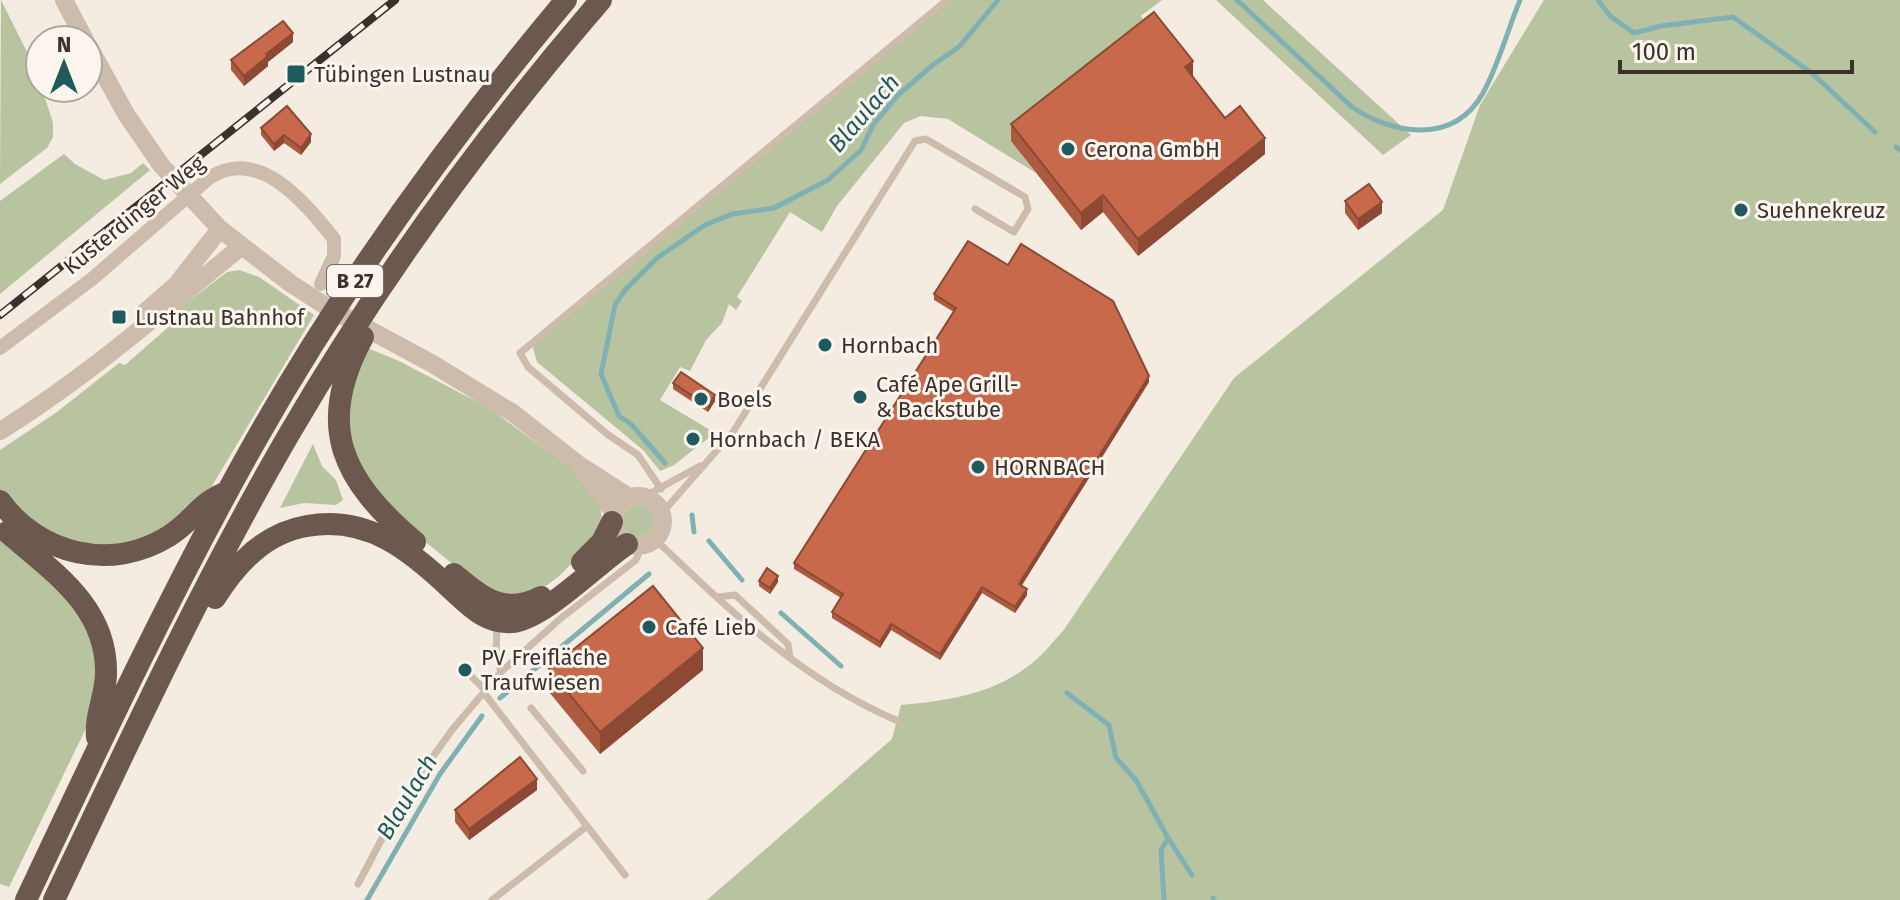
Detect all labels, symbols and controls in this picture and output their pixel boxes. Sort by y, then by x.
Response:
north arrow [24,24,104,104]
scale bar [1620,24,1852,74]
text: N [57,31,71,58]
text: 100 m [1632,38,1696,66]
place label: Tübingen Lustnau [314,61,491,88]
marker: Tübingen Lustnau [285,63,307,85]
water label: Blaulach [822,68,906,158]
place label: Cerona GmbH [1084,136,1220,163]
marker: Cerona GmbH [1059,140,1077,158]
street label: Kusterdinger Weg [58,149,211,280]
place label: Suehnekreuz [1757,197,1885,224]
marker: Suehnekreuz [1732,201,1750,219]
road number: B 27 [327,265,383,297]
place label: Lustnau Bahnhof [135,304,306,331]
marker: Lustnau Bahnhof [110,308,128,326]
place label: Hornbach [841,332,938,359]
marker: Hornbach [816,336,834,354]
place label: Café Ape Grill- & Backstube [876,371,1019,423]
place label: Boels [717,386,772,413]
marker: Café Ape Grill- & Backstube [851,388,869,406]
marker: Boels [692,390,710,408]
place label: Hornbach / BEKA [709,426,881,453]
marker: Hornbach / BEKA [684,430,702,448]
place label: HORNBACH [994,454,1105,481]
marker: HORNBACH [969,458,987,476]
place label: Café Lieb [665,614,756,641]
marker: Café Lieb [640,618,658,636]
place label: PV Freifläche Traufwiesen [481,644,608,696]
marker: PV Freifläche Traufwiesen [456,661,474,679]
water label: Blaulach [371,749,443,845]

